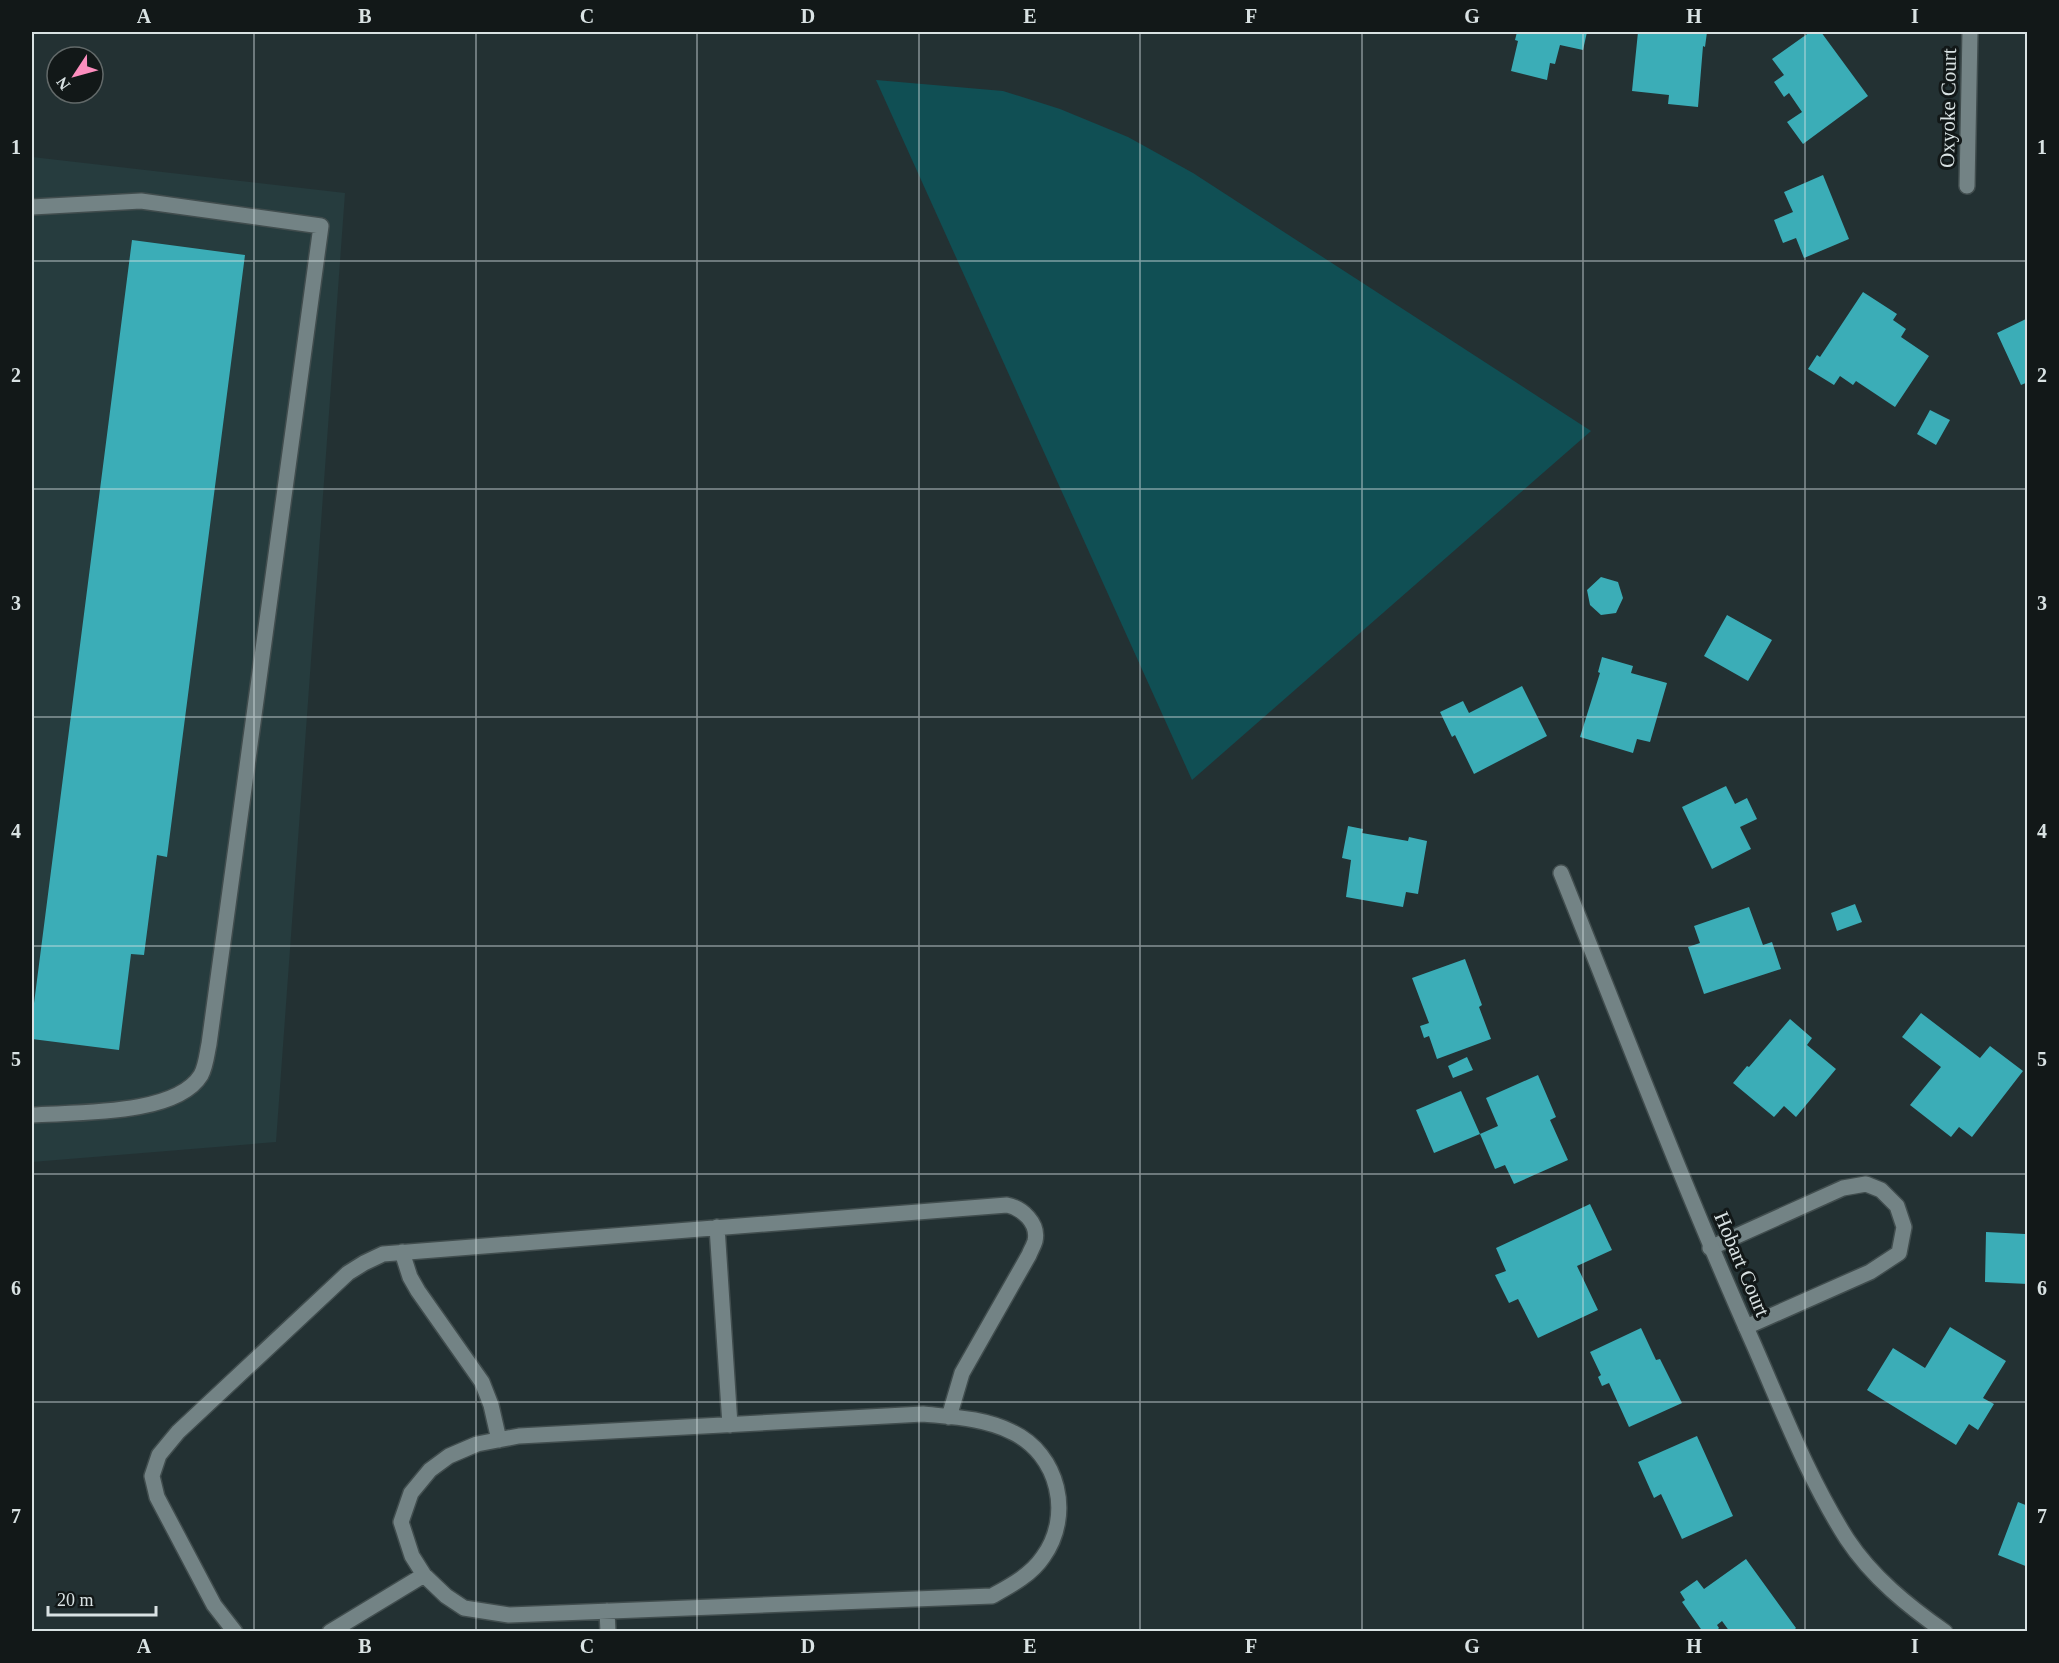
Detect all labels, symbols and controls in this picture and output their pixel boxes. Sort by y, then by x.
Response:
text: A [137,5,152,27]
text: B [358,5,372,27]
text: C [580,5,594,27]
text: D [801,5,815,27]
text: E [1023,5,1037,27]
text: F [1245,5,1257,27]
text: G [1464,5,1480,27]
text: H [1686,5,1702,27]
text: I [1911,5,1919,27]
north arrow [45,45,105,105]
street label: Oxyoke Court [1935,48,1961,168]
text: N [53,73,74,93]
text: 1 [11,136,21,158]
text: 1 [2037,136,2047,158]
text: 2 [11,364,21,386]
text: 2 [2037,364,2047,386]
text: 3 [11,592,21,614]
text: 3 [2037,592,2047,614]
text: 4 [11,820,21,842]
text: 4 [2037,820,2047,842]
text: 5 [11,1048,21,1070]
text: 5 [2037,1048,2047,1070]
street label: Hobart Court [1709,1208,1775,1320]
text: 6 [11,1277,21,1299]
text: 6 [2037,1277,2047,1299]
text: 7 [11,1505,21,1527]
text: 7 [2037,1505,2047,1527]
scale bar [48,1579,156,1617]
text: 20 m [57,1590,94,1610]
text: A [137,1635,152,1657]
text: B [358,1635,372,1657]
text: C [580,1635,594,1657]
text: D [801,1635,815,1657]
text: E [1023,1635,1037,1657]
text: F [1245,1635,1257,1657]
text: G [1464,1635,1480,1657]
text: H [1686,1635,1702,1657]
text: I [1911,1635,1919,1657]

